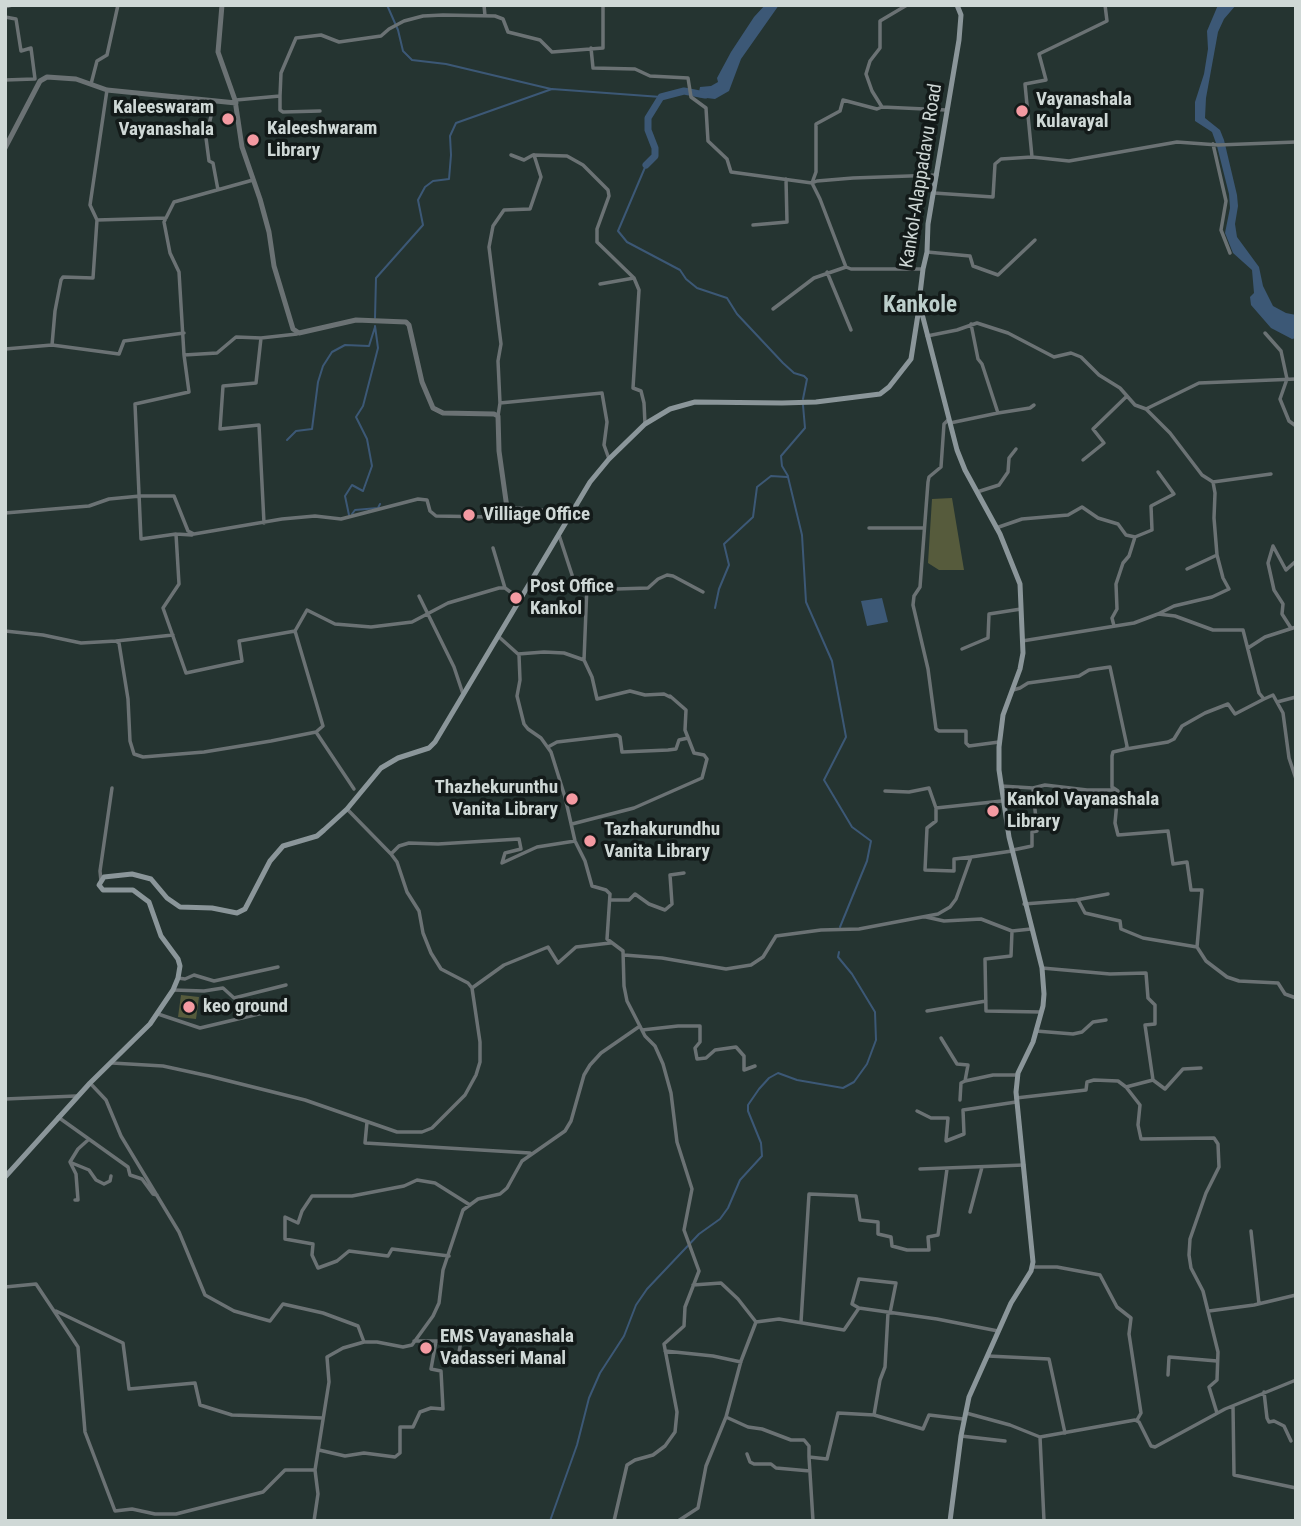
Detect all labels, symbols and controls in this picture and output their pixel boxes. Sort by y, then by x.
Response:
street label: Kankol-Alappadavu Road [896,82,948,270]
place label: Vayanashala Kulavayal [1036,89,1132,133]
place label: Kaleeswaram Vayanashala [113,97,214,141]
marker: Vayanashala Kulavayal [1014,103,1030,119]
marker: Kaleeswaram Vayanashala [220,111,236,127]
place label: Kaleeshwaram Library [267,118,377,162]
marker: Kaleeshwaram Library [245,132,261,148]
district label: Kankole [883,292,957,320]
place label: Villiage Office [483,504,590,526]
marker: Villiage Office [461,507,477,523]
place label: Post Office Kankol [530,576,614,620]
marker: Post Office Kankol [508,590,524,606]
place label: Thazhekurunthu Vanita Library [434,777,558,821]
place label: Kankol Vayanashala Library [1007,789,1159,833]
marker: Thazhekurunthu Vanita Library [564,791,580,807]
marker: Kankol Vayanashala Library [985,803,1001,819]
place label: Tazhakurundhu Vanita Library [604,819,720,863]
marker: Tazhakurundhu Vanita Library [582,833,598,849]
place label: keo ground [203,996,288,1018]
marker: keo ground [181,999,197,1015]
place label: EMS Vayanashala Vadasseri Manal [440,1326,574,1370]
marker: EMS Vayanashala Vadasseri Manal [418,1340,434,1356]

